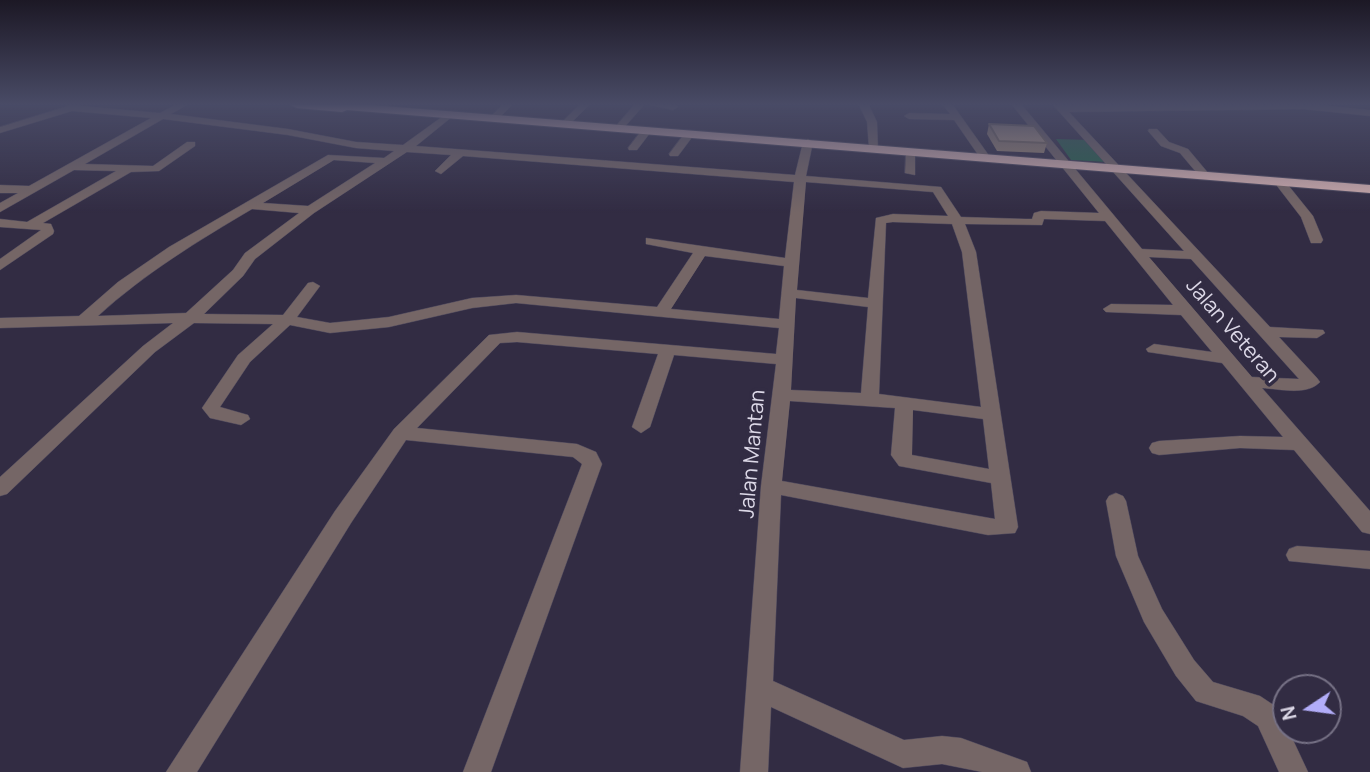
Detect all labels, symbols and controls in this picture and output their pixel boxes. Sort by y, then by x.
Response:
street label: Jalan Veteran [1180,274,1284,388]
street label: Jalan Mantan [735,389,771,519]
north arrow [1272,674,1342,744]
text: N [1274,704,1303,723]

